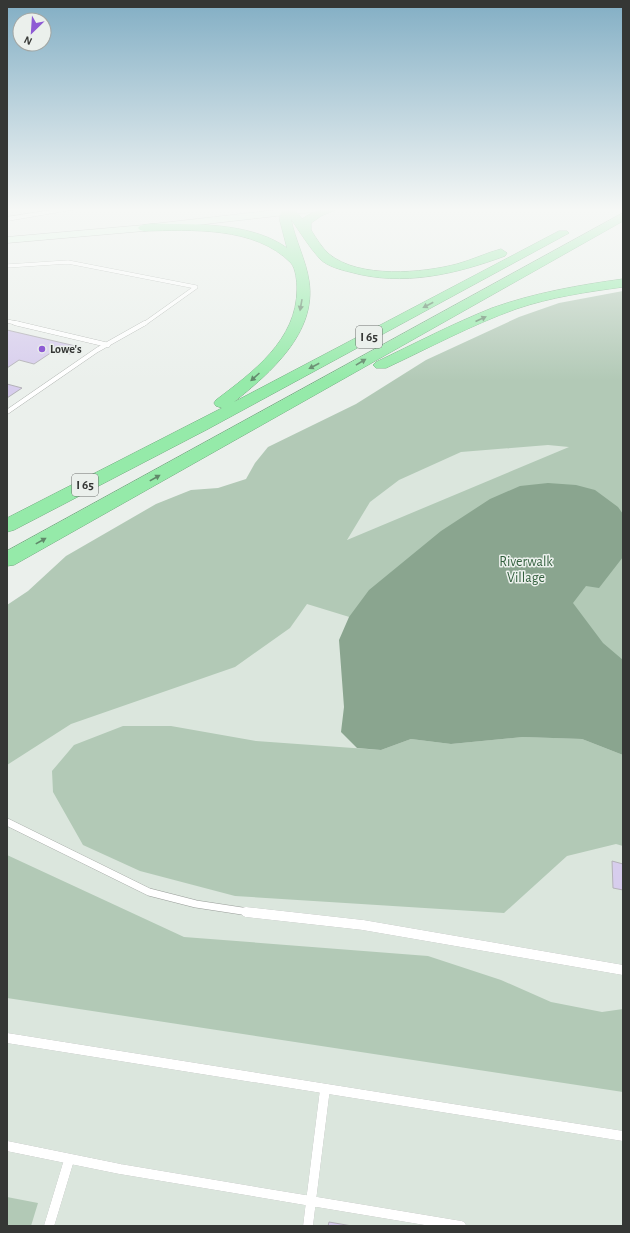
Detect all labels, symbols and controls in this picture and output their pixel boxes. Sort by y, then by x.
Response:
north arrow [12,12,52,52]
text: N [22,34,34,47]
one-way arrow [298,299,304,311]
one-way arrow [423,302,434,308]
one-way arrow [475,316,486,322]
road number: I 65 [356,326,382,348]
place label: Lowe's [50,343,82,355]
marker: Lowe's [37,344,47,354]
one-way arrow [355,358,367,365]
one-way arrow [308,363,319,369]
one-way arrow [250,372,260,381]
road number: I 65 [72,474,98,496]
one-way arrow [149,475,161,482]
one-way arrow [35,538,47,545]
park label: Riverwalk Village [499,555,553,585]

